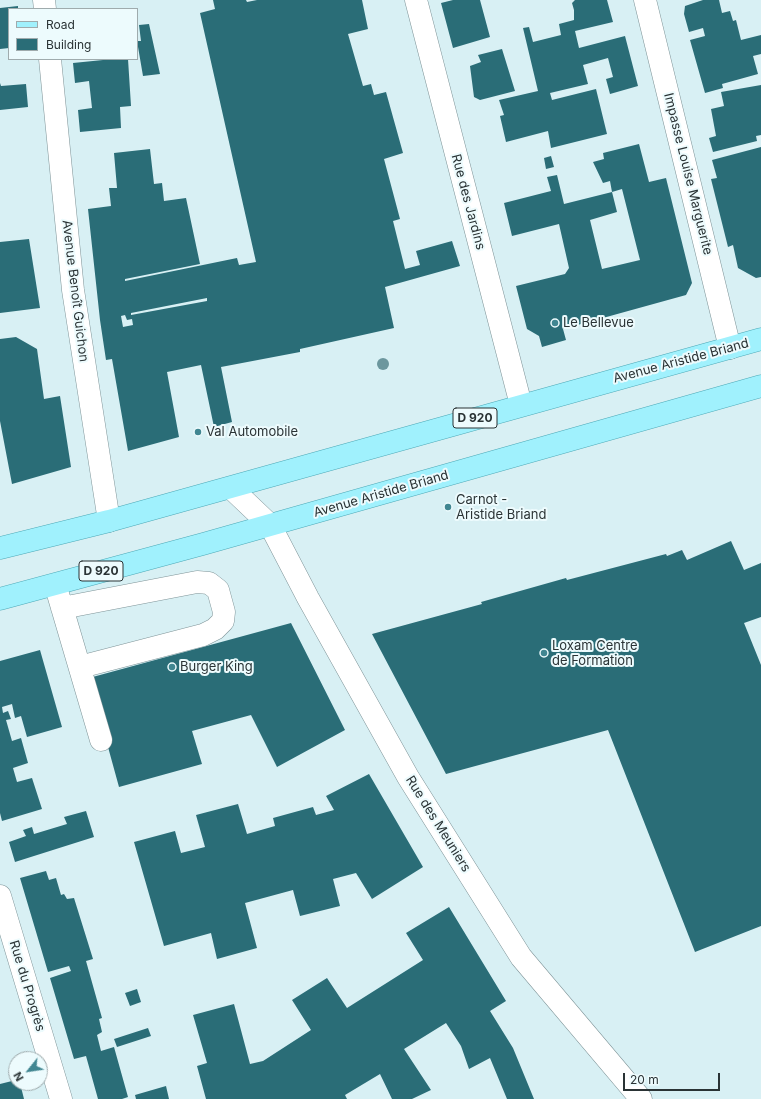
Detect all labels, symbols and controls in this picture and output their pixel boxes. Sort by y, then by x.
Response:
legend [8,8,138,60]
text: Road [46,17,75,32]
text: Building [46,37,91,52]
street label: Impasse Louise Marguerite [660,91,716,257]
street label: Rue des Jardins [448,152,488,252]
street label: Avenue Benoît Guichon [59,219,91,363]
place label: Le Bellevue [563,315,634,331]
marker: Le Bellevue [550,318,560,328]
street label: Avenue Aristide Briand [612,335,750,387]
road number: D 920 [453,408,497,428]
place label: Val Automobile [206,424,298,440]
marker: Val Automobile [193,427,203,437]
street label: Avenue Aristide Briand [312,467,450,521]
place label: Carnot - Aristide Briand [456,492,546,523]
marker: Carnot - Aristide Briand [443,502,453,512]
road number: D 920 [79,561,123,581]
place label: Loxam Centre de Formation [552,638,638,669]
marker: Loxam Centre de Formation [539,648,549,658]
place label: Burger King [180,659,253,675]
marker: Burger King [167,662,177,672]
street label: Rue des Meuniers [402,773,474,875]
street label: Rue du Progrès [6,939,48,1033]
north arrow [8,1051,48,1091]
scale bar [625,1065,722,1091]
text: N [10,1069,27,1084]
text: 20 m [630,1072,659,1087]

